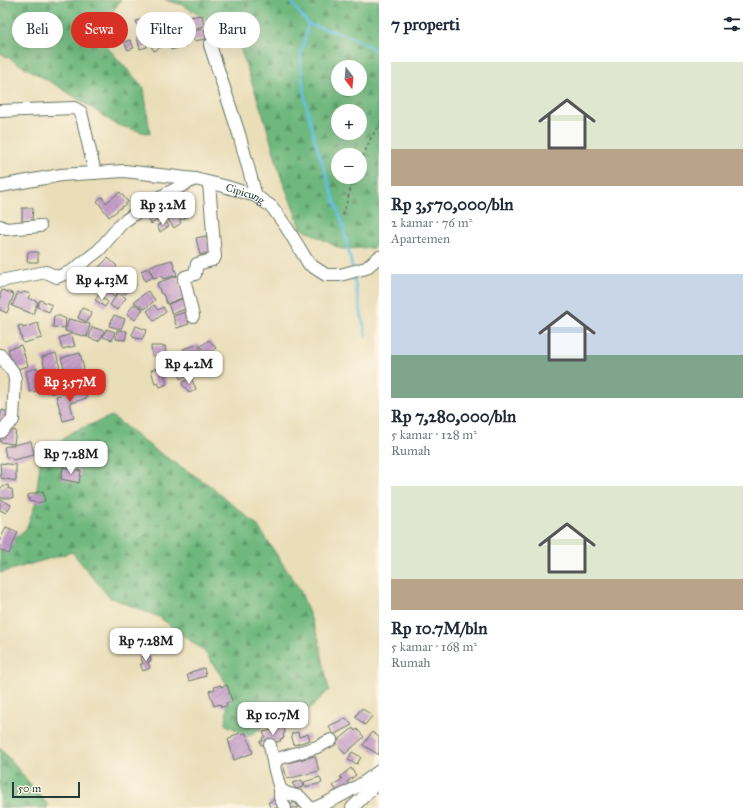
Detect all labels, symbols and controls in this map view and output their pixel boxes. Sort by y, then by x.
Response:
chip: Beli [12,12,63,48]
chip: Sewa [71,12,128,48]
chip: Filter [136,12,196,48]
chip: Baru [204,12,260,48]
icon: filters [721,13,743,35]
text: 7 properti [391,14,460,35]
north arrow [331,60,367,96]
map controls [331,60,367,184]
icon: home [531,88,603,160]
button: + [331,104,367,140]
button: − [331,148,367,184]
street label: Cipicung [224,181,268,208]
pin: Rp 3.2M [126,192,200,226]
text: Rp 3,570,000/bln [391,194,514,215]
text: Rp 3.2M [140,197,186,213]
text: 2 kamar · 76 m² [391,215,473,231]
text: Apartemen [391,231,450,247]
pin: Rp 4.13M [61,267,143,301]
text: Rp 4.13M [76,272,128,288]
icon: home [531,300,603,372]
pin: Rp 4.2M [152,351,226,385]
text: Rp 4.2M [165,356,213,372]
pin: Rp 3.57M [29,369,111,403]
text: Rp 3.57M [44,374,96,390]
text: Rp 7,280,000/bln [391,406,516,427]
text: 5 kamar · 128 m² [391,427,477,443]
pin: Rp 7.28M [30,441,112,475]
text: Rumah [391,443,431,459]
text: Rp 7.28M [44,446,98,462]
icon: home [531,512,603,584]
text: Rp 10.7M/bln [391,618,487,639]
pin: Rp 7.28M [105,628,187,662]
text: Rp 7.28M [119,633,173,649]
text: 5 kamar · 168 m² [391,639,477,655]
text: Rumah [391,655,431,671]
pin: Rp 10.7M [232,702,314,736]
text: Rp 10.7M [246,707,300,723]
scale bar [12,780,80,799]
text: 50 m [18,782,41,795]

